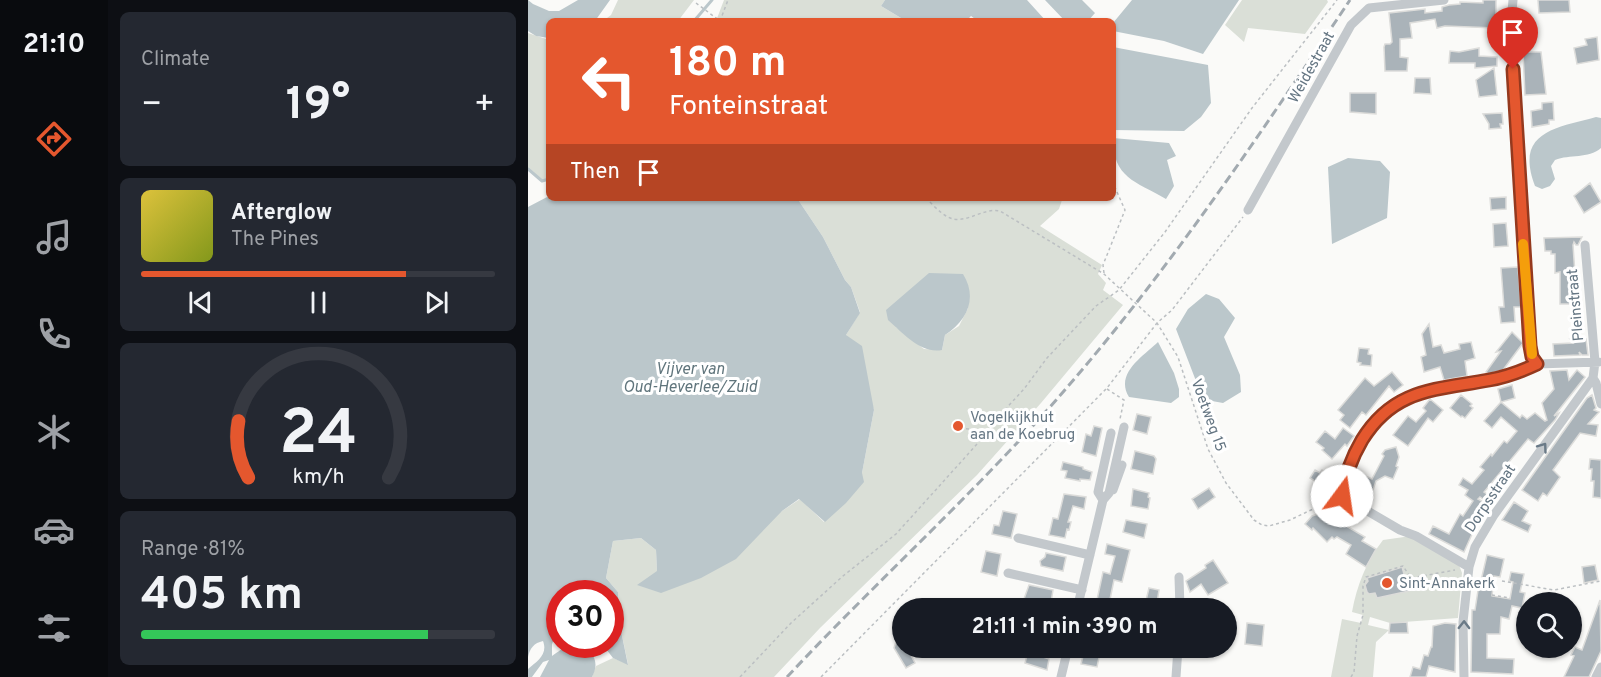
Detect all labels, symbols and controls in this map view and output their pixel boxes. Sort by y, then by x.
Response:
pin [1487,7,1538,69]
icon: arrive [1496,16,1529,49]
text: 21:10 [23,28,85,62]
street label: Weidestraat [1285,28,1340,107]
text: 180 m [669,38,786,91]
icon: left [570,42,648,120]
text: Climate [141,47,210,73]
text: 19° [286,78,350,135]
text: − [141,85,162,127]
text: + [474,85,495,127]
text: Fonteinstraat [669,90,828,124]
icon: directions [33,118,75,160]
icon: arrive [632,156,665,189]
text: Then [570,159,620,186]
text: Afterglow [231,200,332,227]
icon: music [33,216,75,258]
text: The Pines [231,227,319,253]
street label: Pleinstraat [1564,268,1589,342]
icon: previous [184,286,217,319]
icon: pause [302,286,335,319]
icon: next [420,286,453,319]
icon: phone [33,313,75,355]
water label: Vijver van Oud-Heverlee/Zuid [623,360,758,398]
street label: Voetweg 15 [1186,377,1230,455]
text: 24 [279,398,357,477]
place label: Vogelkijkhut aan de Koebrug [970,409,1075,445]
icon: climate [33,411,75,453]
marker: Vogelkijkhut aan de Koebrug [951,419,965,433]
one-way arrow [1536,443,1547,454]
street label: Dorpsstraat [1461,461,1521,537]
position arrow [1310,464,1374,528]
text: km/h [292,465,344,492]
icon: car [33,509,75,551]
text: Range · 81% [141,537,245,563]
text: 405 km [141,568,303,625]
place label: Sint-Annakerk [1399,575,1495,594]
marker: Sint-Annakerk [1380,576,1394,590]
speed limit sign: 30 [546,580,624,658]
map controls [1516,592,1582,658]
button: search [1516,592,1582,658]
icon: filters [33,607,75,649]
text: 21:11 · 1 min · 390 m [971,614,1158,641]
one-way arrow [1457,621,1470,630]

